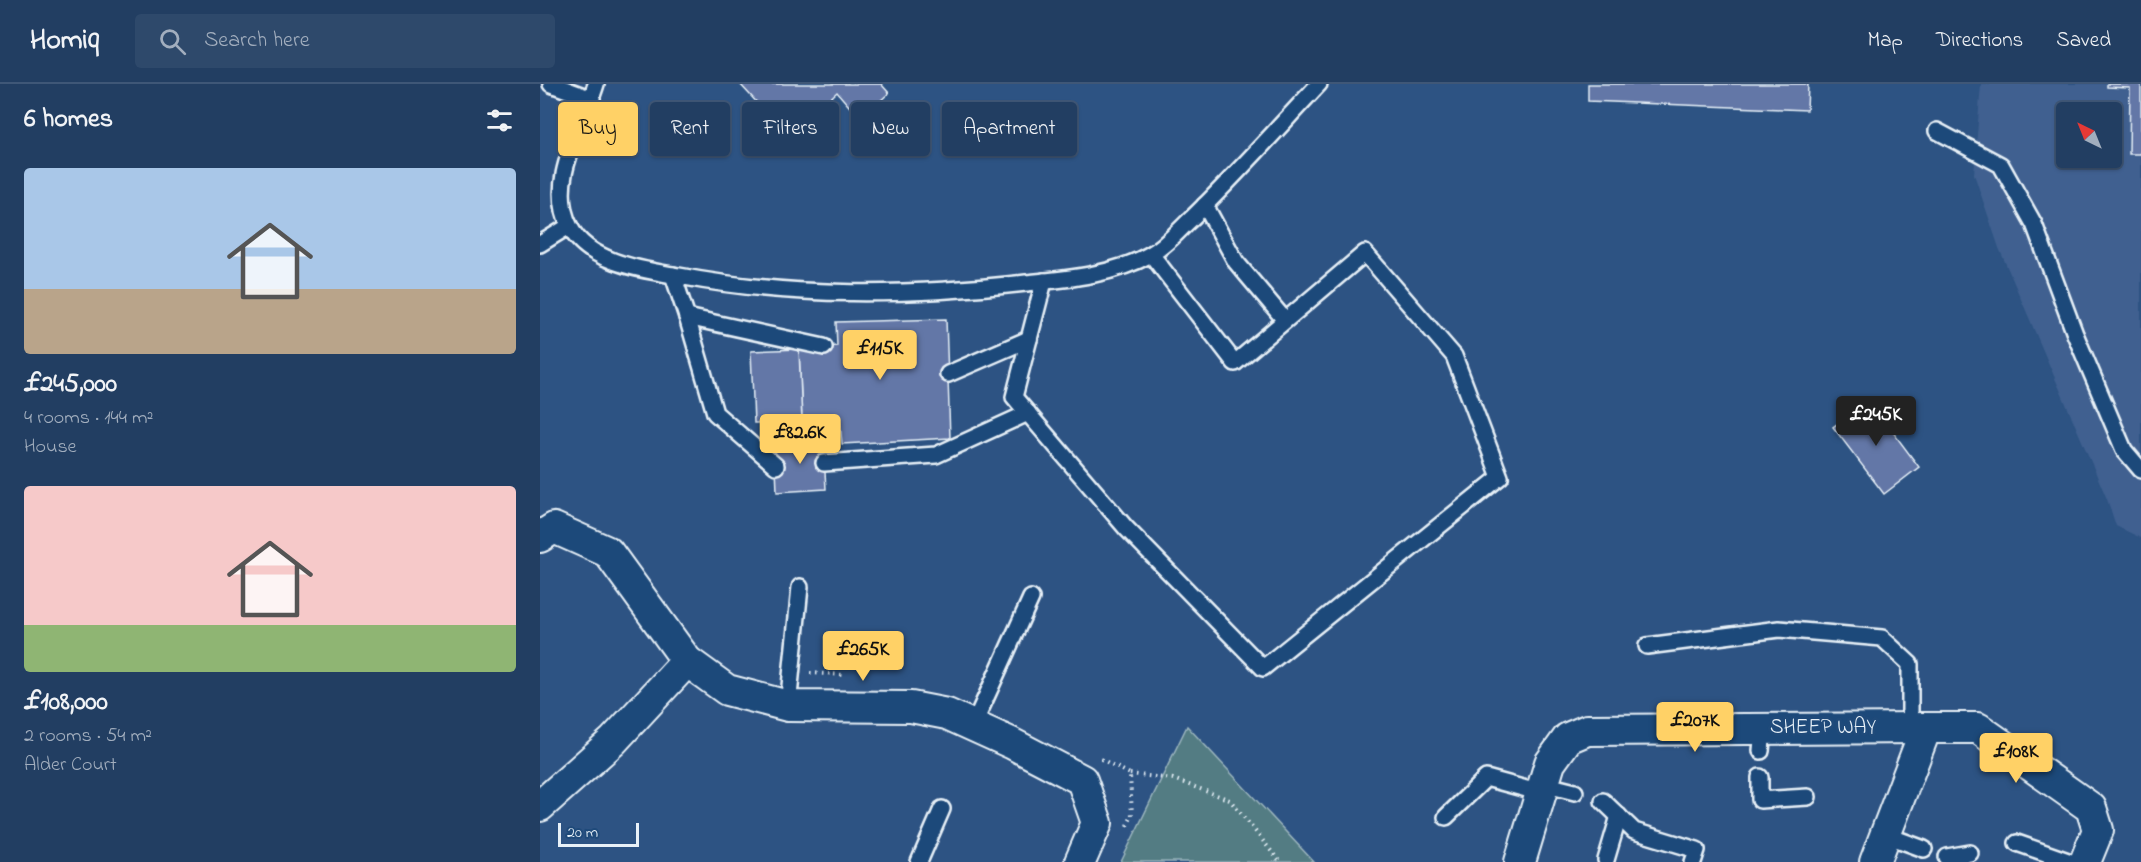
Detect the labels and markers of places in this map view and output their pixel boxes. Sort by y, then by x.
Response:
pin: £115K [838,330,922,381]
pin: £245K [1834,396,1918,447]
pin: £82.6K [751,414,849,465]
pin: £265K [821,631,905,682]
pin: £207K [1653,702,1737,753]
pin: £108K [1974,733,2058,784]

